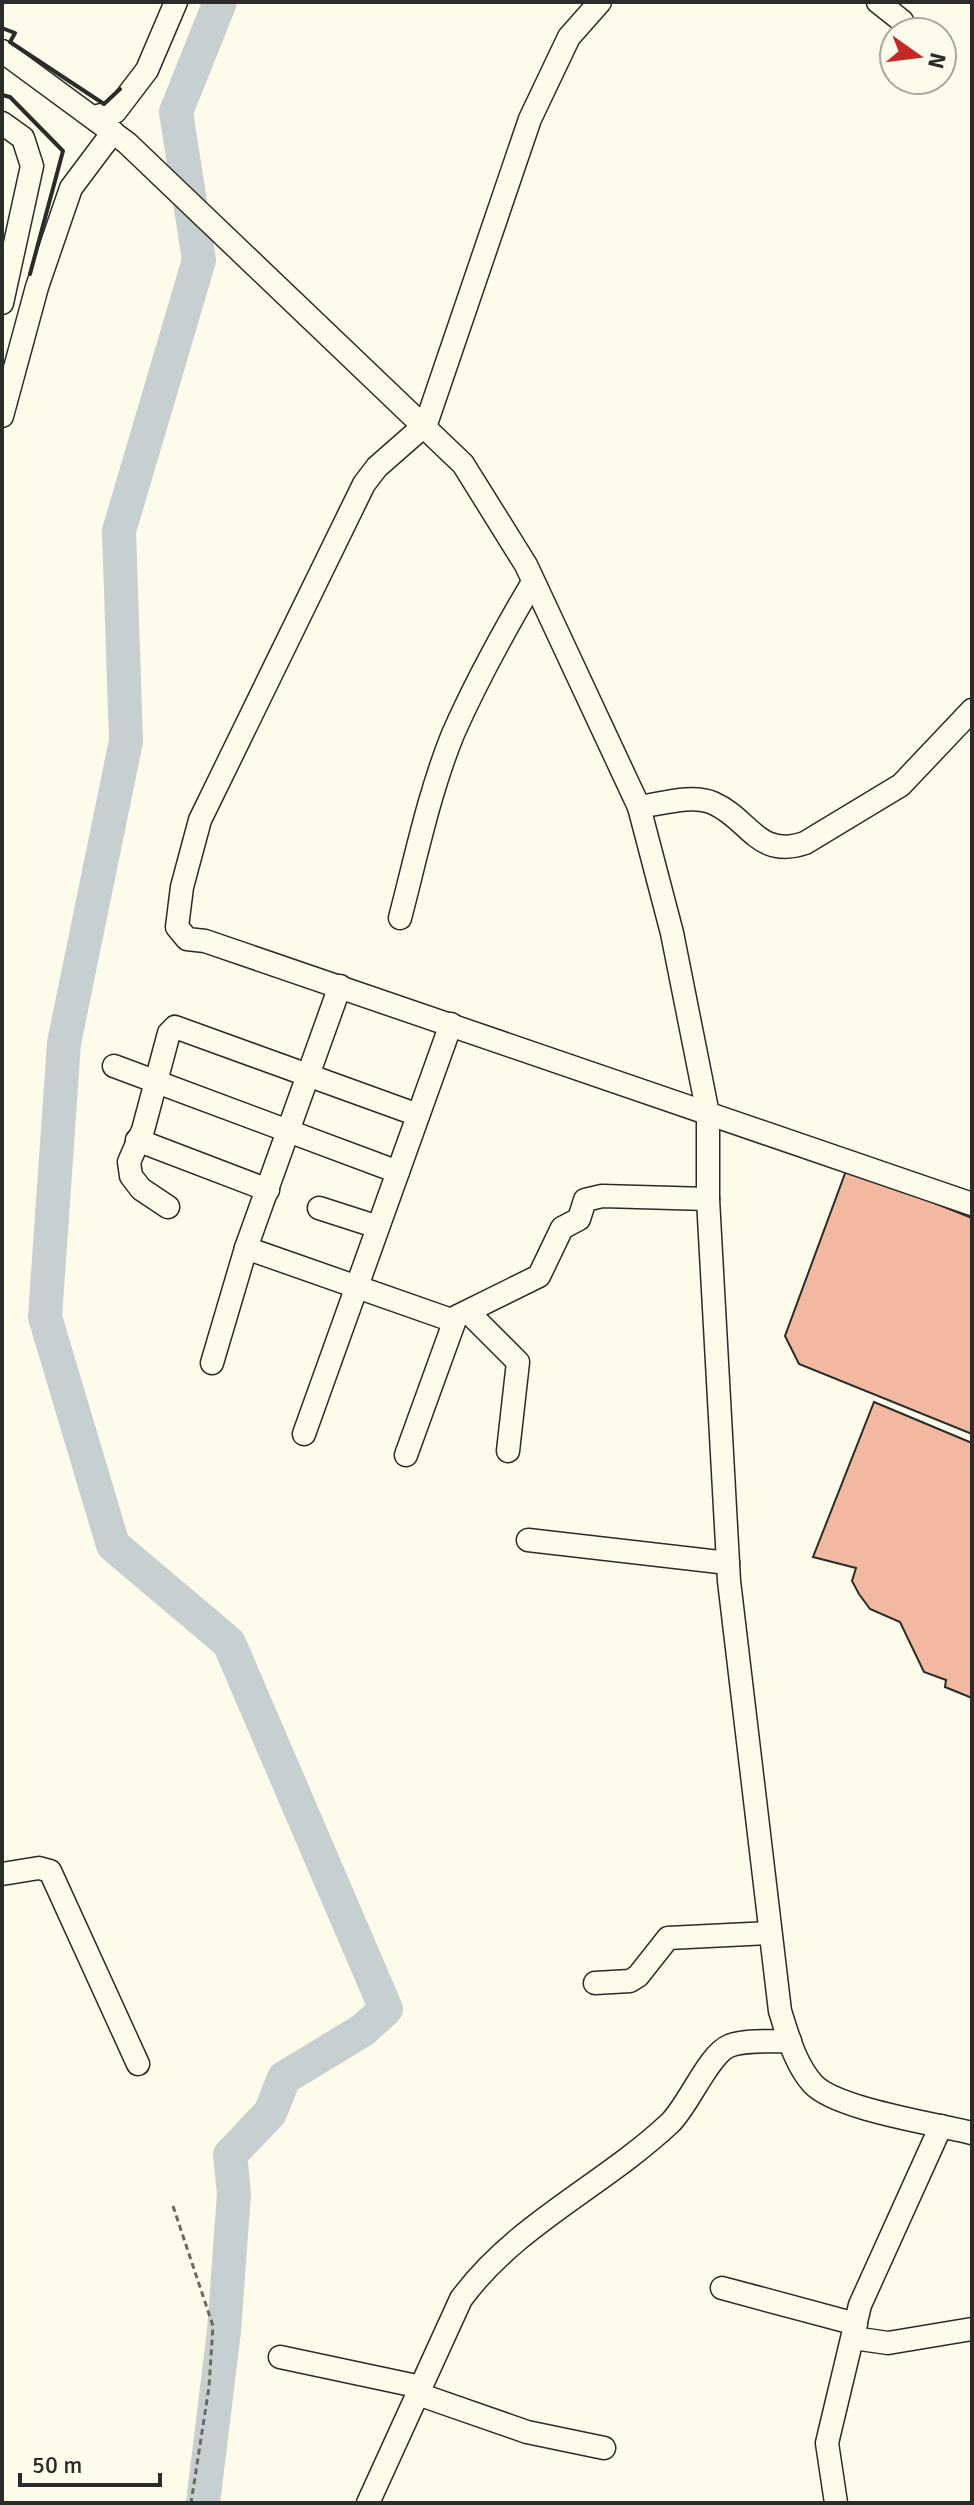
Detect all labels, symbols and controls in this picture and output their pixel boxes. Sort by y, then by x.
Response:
north arrow [878,16,958,96]
text: N [922,50,952,71]
scale bar [20,2437,160,2487]
text: 50 m [32,2450,82,2480]

